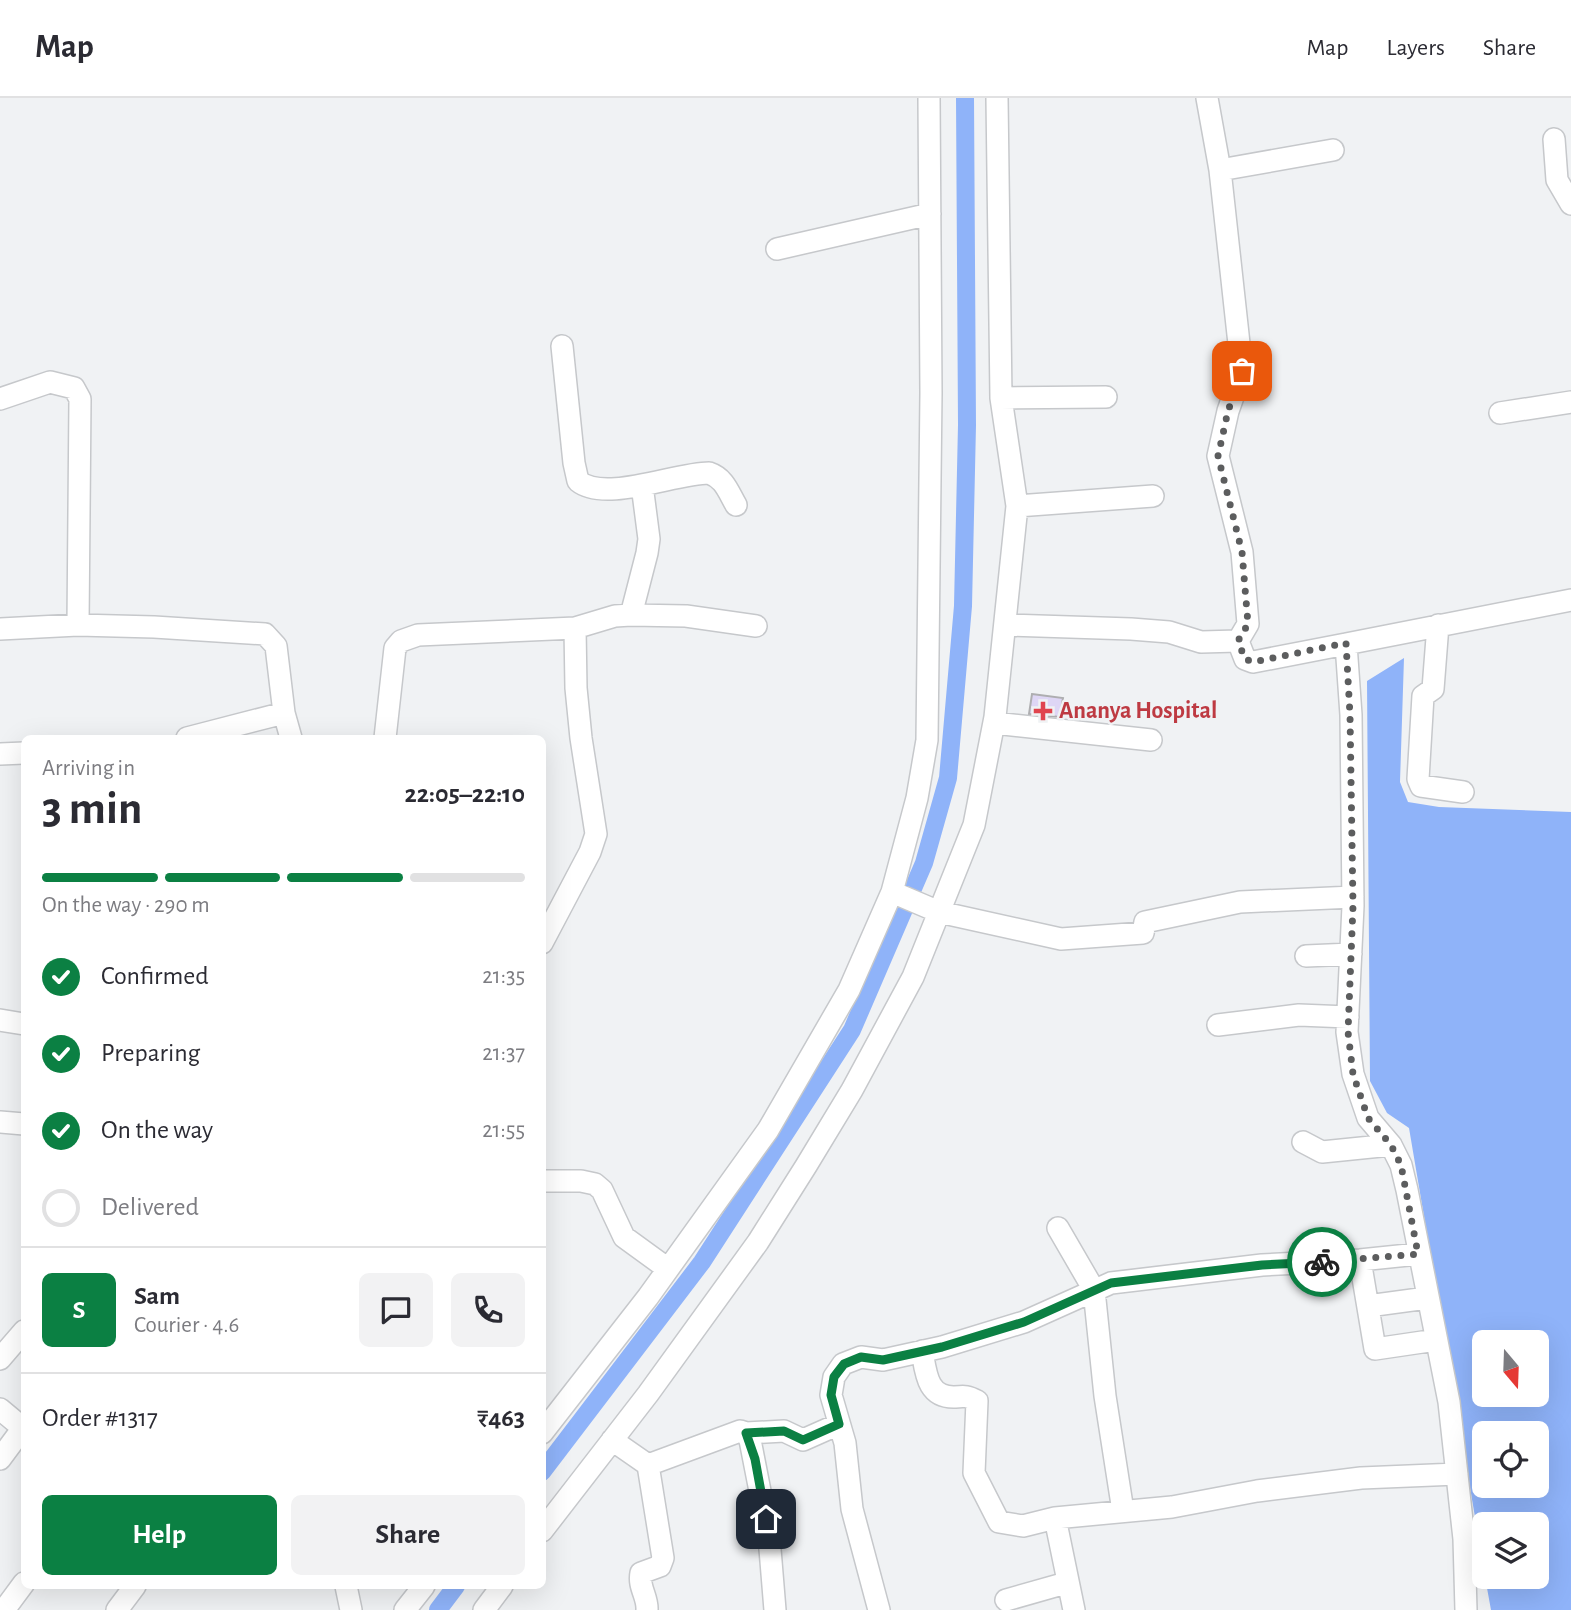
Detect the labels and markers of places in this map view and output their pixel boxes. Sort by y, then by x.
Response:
pin [1212,341,1272,401]
place label: Ananya Hospital [1059,699,1217,723]
marker: Ananya Hospital [1033,701,1053,721]
pin [736,1489,796,1549]

